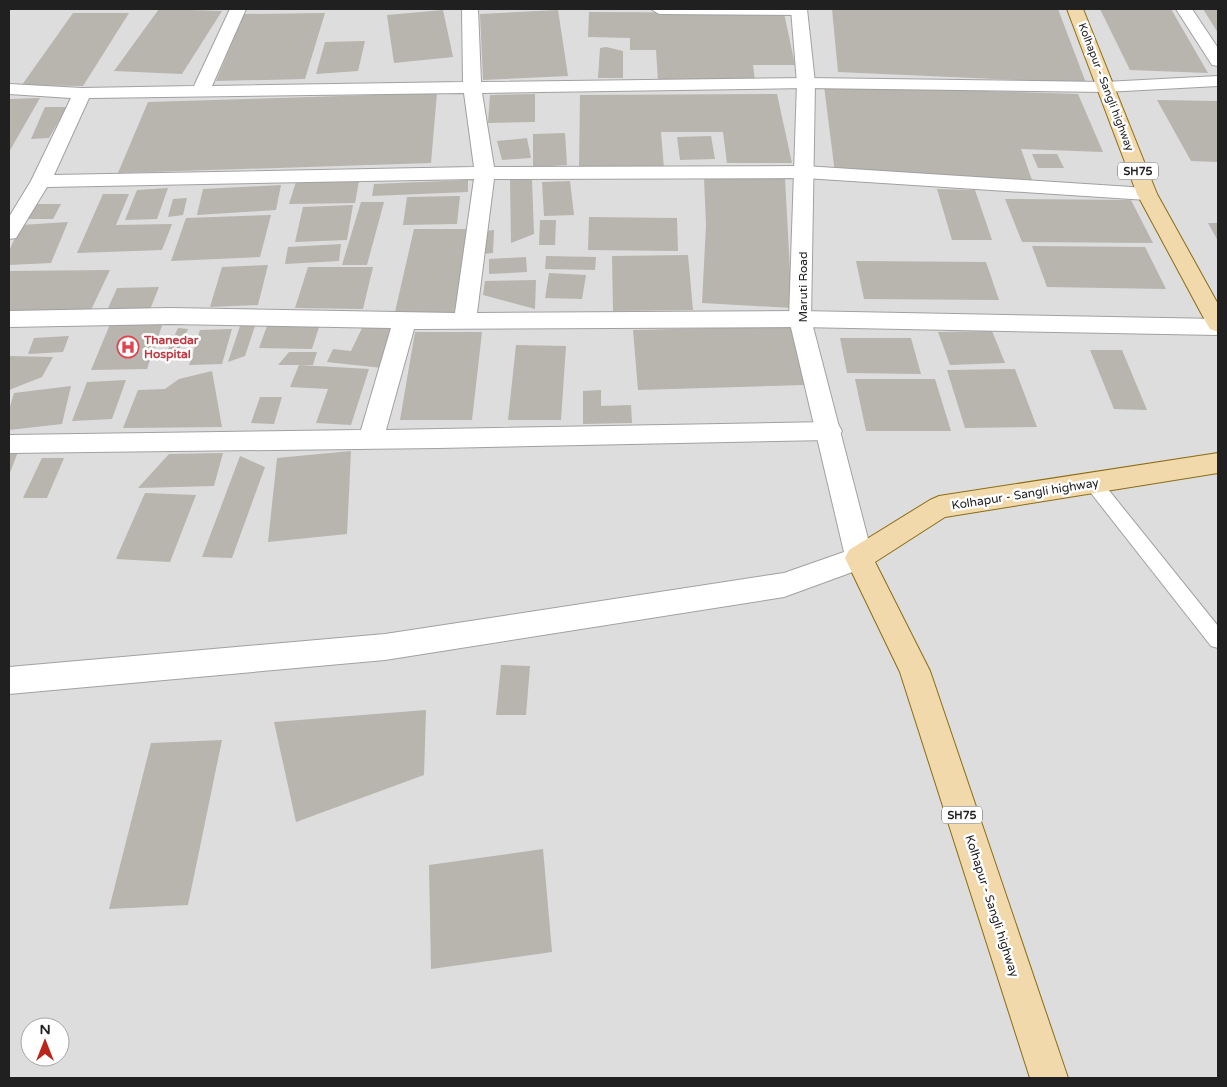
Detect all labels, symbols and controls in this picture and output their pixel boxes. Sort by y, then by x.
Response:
street label: Kolhapur - Sangli highway [1076,21,1137,153]
road number: SH75 [1118,162,1158,180]
street label: Maruti Road [796,251,810,323]
place label: Thanedar Hospital [143,333,199,362]
hospital icon: Thanedar Hospital [116,335,140,359]
street label: Kolhapur - Sangli highway [950,475,1100,513]
road number: SH75 [942,806,982,824]
street label: Kolhapur - Sangli highway [962,833,1022,979]
north arrow [20,1017,70,1067]
text: N [39,1021,51,1038]

